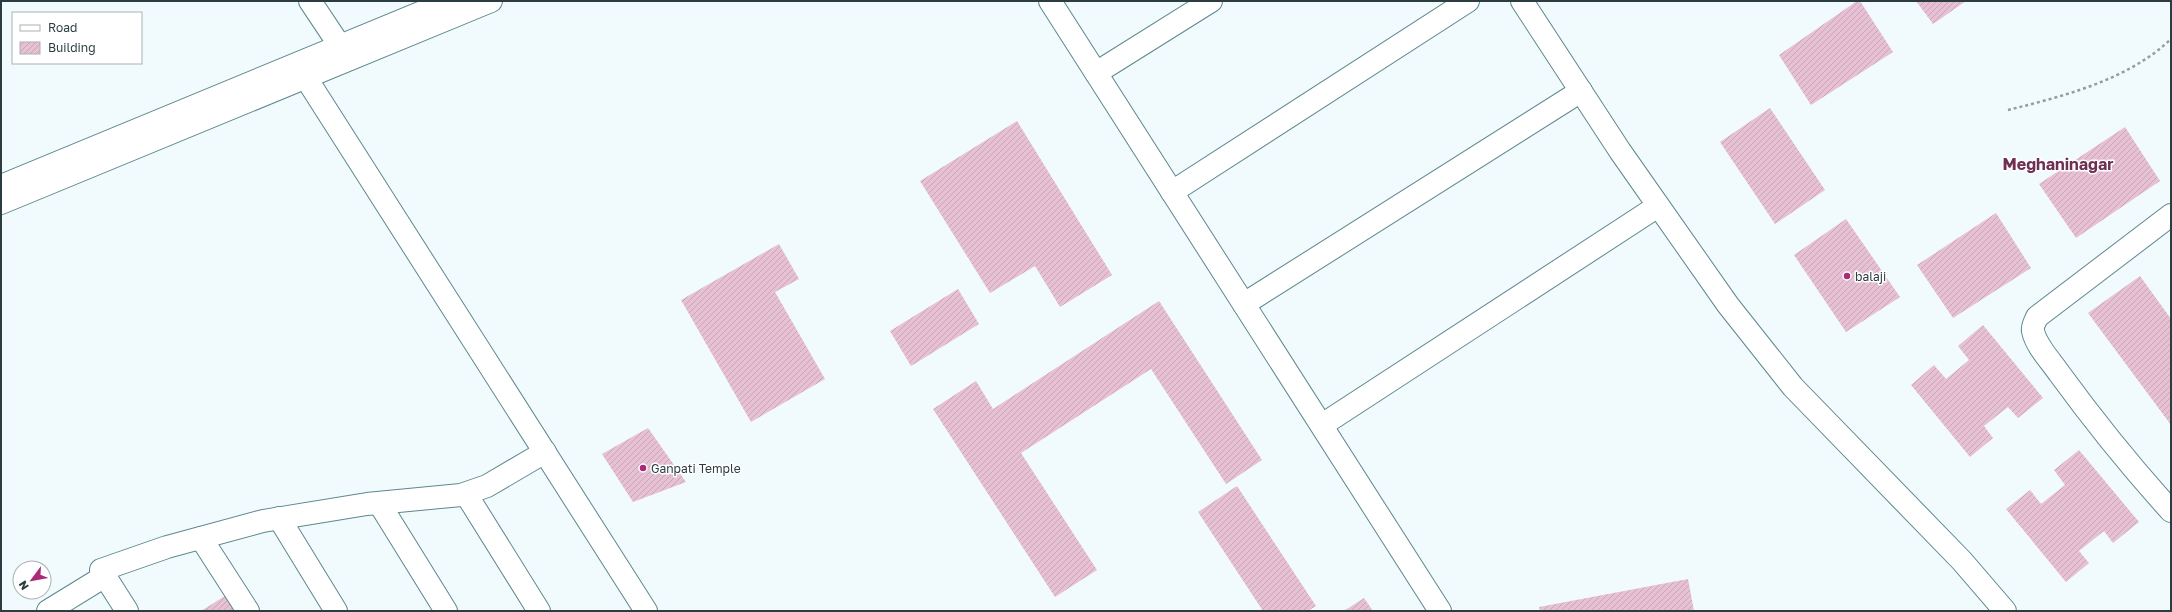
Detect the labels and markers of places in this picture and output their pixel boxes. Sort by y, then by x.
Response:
place label: balaji [1855,269,1886,284]
marker: balaji [1842,271,1852,281]
place label: Ganpati Temple [651,461,741,476]
marker: Ganpati Temple [638,463,648,473]

